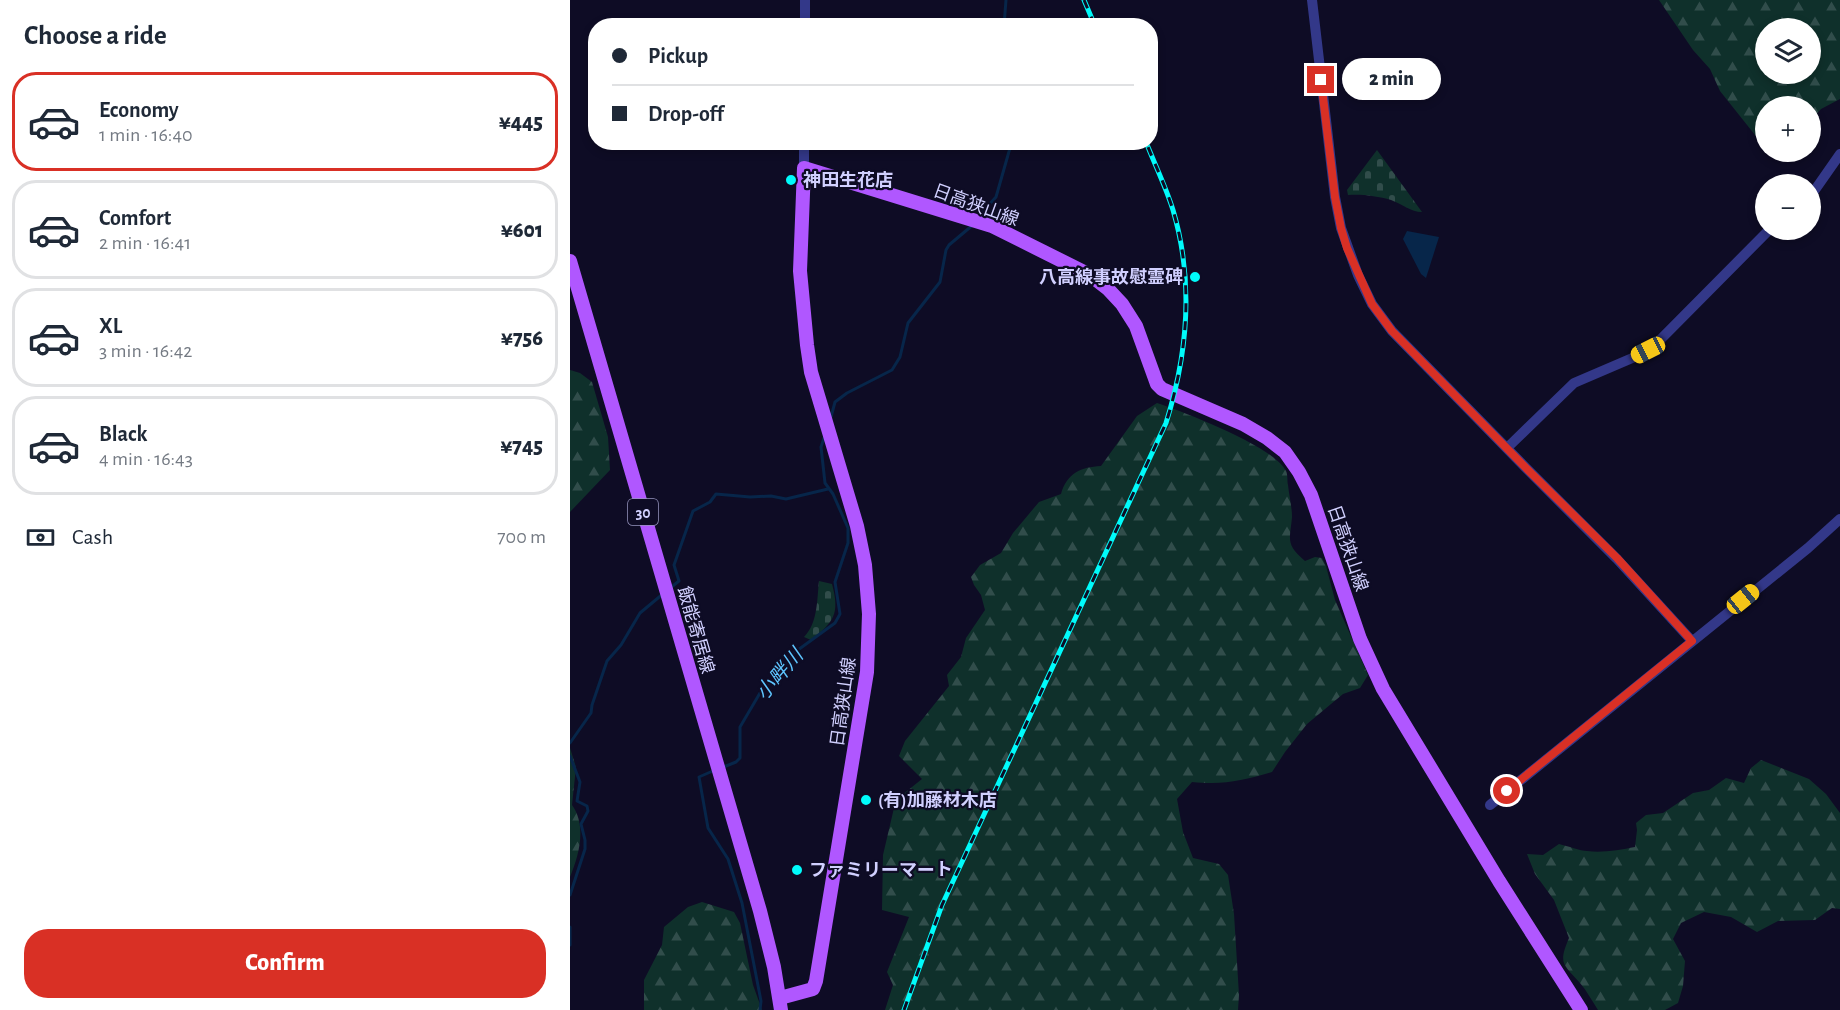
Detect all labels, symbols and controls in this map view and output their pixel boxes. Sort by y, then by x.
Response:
map controls [1755,18,1821,240]
button: layers [1755,18,1821,84]
text: Choose a ride [24,22,167,49]
text: Pickup [648,45,708,67]
callout: 2 min [1342,59,1441,101]
route end [1307,66,1334,93]
text: 2 min [1369,69,1414,89]
icon: car [27,95,81,149]
button: + [1755,96,1821,162]
text: Economy [99,99,179,121]
text: Drop-off [648,103,724,125]
text: ¥445 [499,111,543,133]
text: 1 min · 16:40 [99,125,193,145]
place label: 神田生花店 [803,170,893,190]
marker: 神田生花店 [784,173,798,187]
button: − [1755,174,1821,240]
street label: 日高狭山線 [930,180,1022,230]
icon: car [27,203,81,257]
text: Comfort [99,207,171,229]
text: ¥601 [501,219,543,241]
text: 2 min · 16:41 [99,233,191,253]
place label: 八高線事故慰霊碑 [1039,267,1183,287]
marker: 八高線事故慰霊碑 [1188,270,1202,284]
icon: car [27,311,81,365]
text: XL [99,315,122,337]
text: ¥756 [501,327,543,349]
car [1628,334,1668,366]
text: 3 min · 16:42 [99,341,192,361]
icon: car [27,419,81,473]
text: Black [99,423,147,445]
text: ¥745 [500,435,543,457]
text: 4 min · 16:43 [99,449,193,469]
road number: 30 [628,499,658,525]
street label: 日高狭山線 [1324,502,1372,594]
icon: cash [24,521,57,554]
text: Cash [72,526,113,548]
text: 700 m [497,527,546,547]
car [1723,581,1763,617]
street label: 飯能寄居線 [674,584,718,676]
water label: 小畔川 [752,643,808,704]
street label: 日高狭山線 [827,656,859,748]
route start [1493,777,1520,804]
place label: (有)加藤材木店 [878,790,997,810]
marker: (有)加藤材木店 [859,793,873,807]
place label: ファミリーマート [809,861,953,880]
marker: ファミリーマート [790,863,804,877]
button: Confirm [24,929,546,998]

